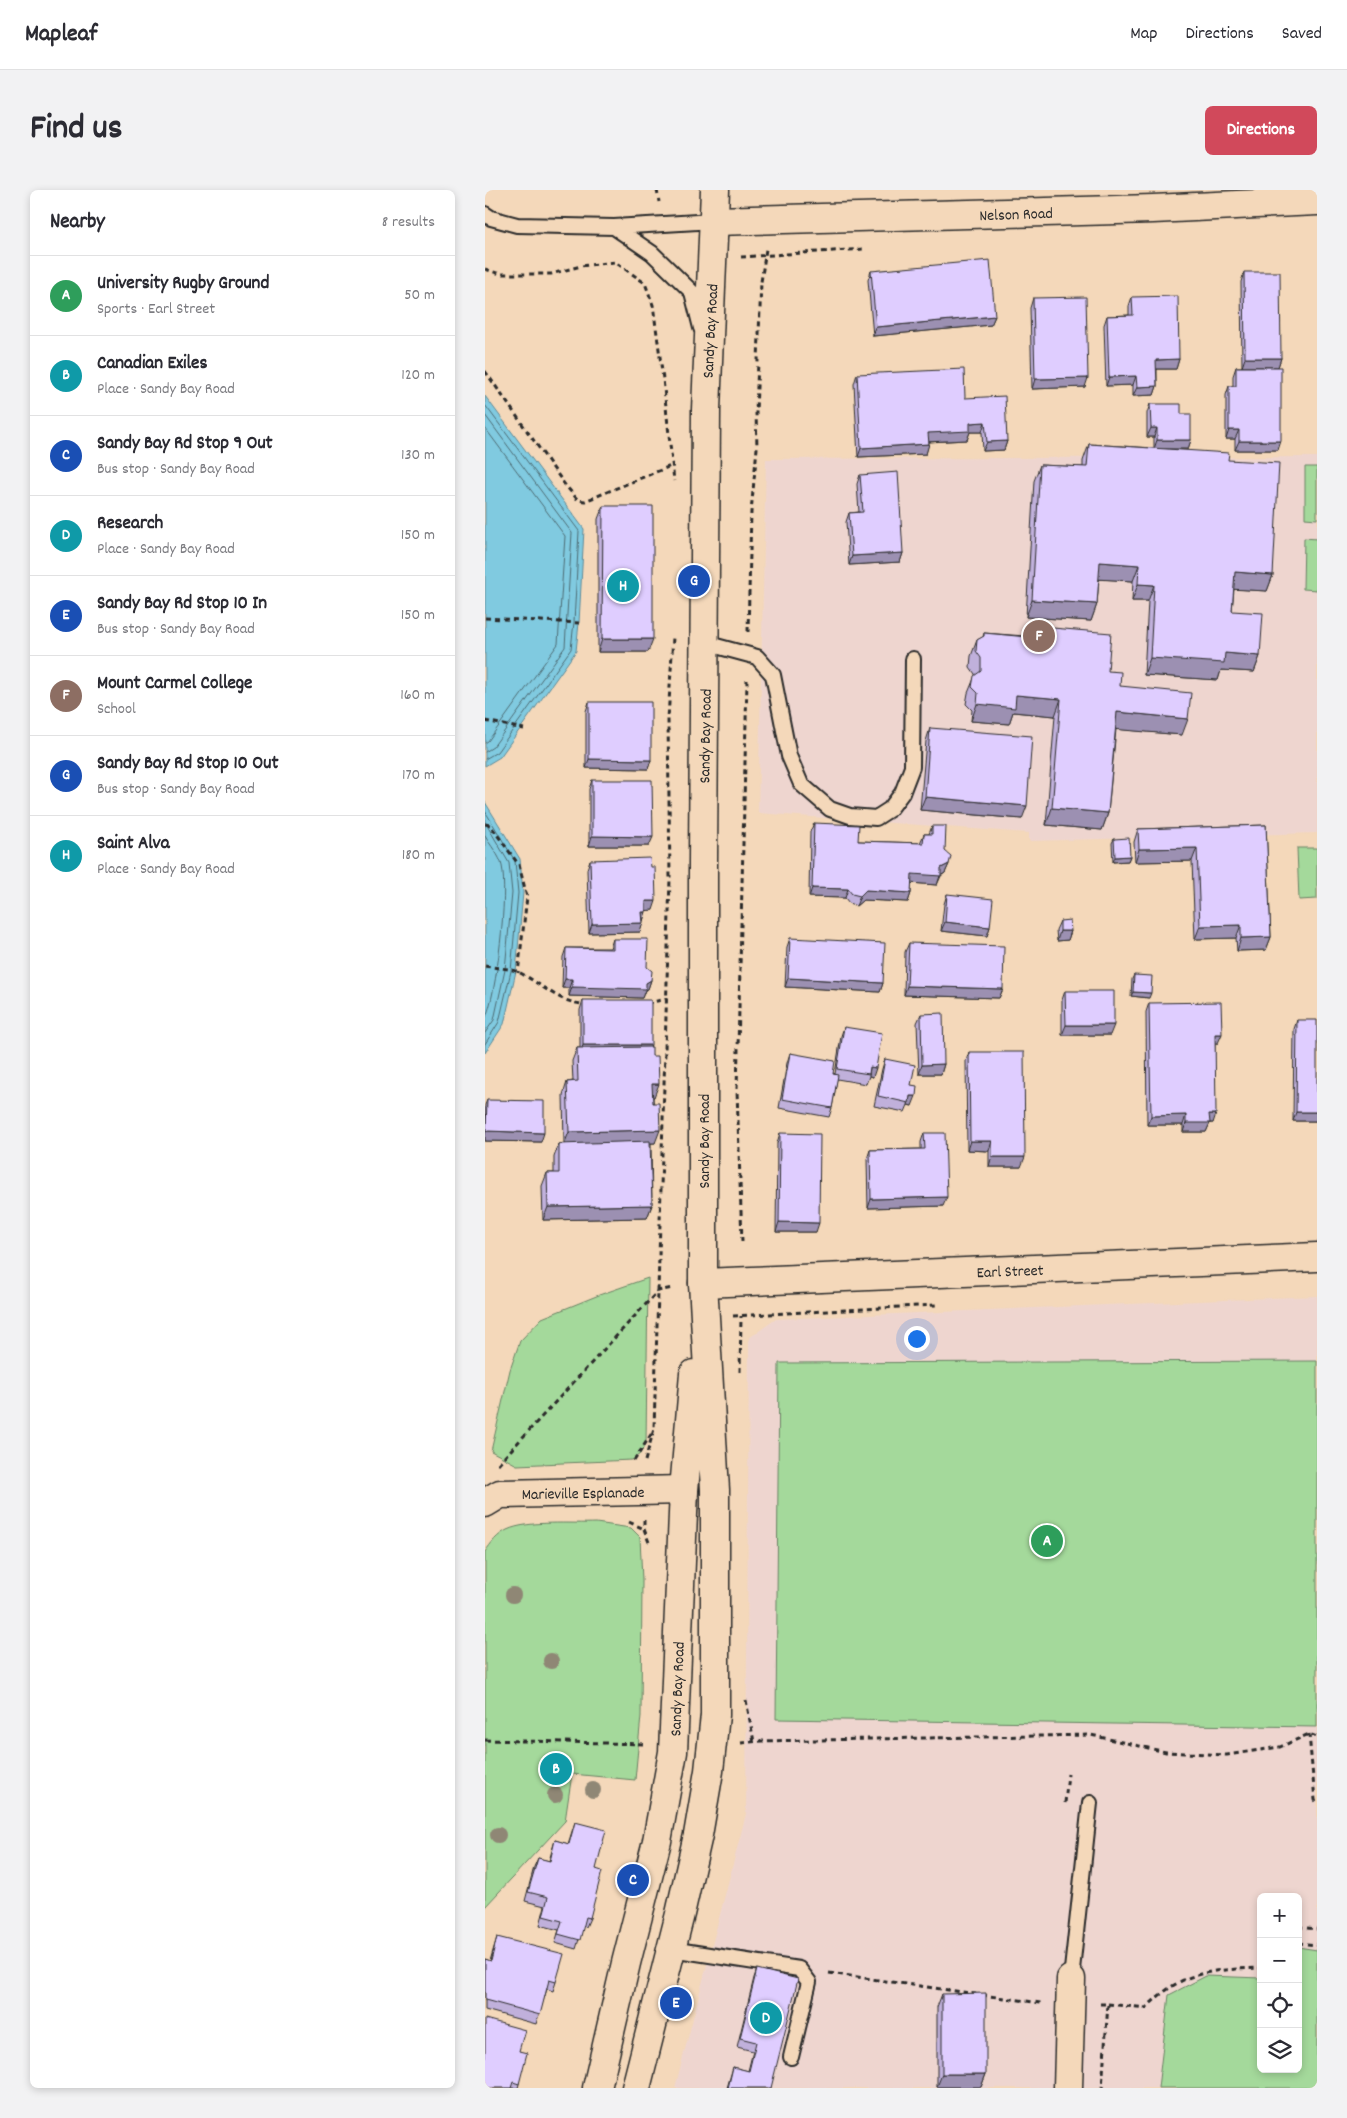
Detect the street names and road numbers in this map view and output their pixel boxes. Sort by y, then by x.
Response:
street label: Nelson Road [979,203,1053,228]
street label: Sandy Bay Road [698,283,725,379]
street label: Sandy Bay Road [694,688,719,784]
street label: Sandy Bay Road [694,1094,717,1188]
street label: Earl Street [976,1260,1044,1285]
street label: Marieville Esplanade [521,1482,645,1507]
street label: Sandy Bay Road [665,1641,692,1737]

